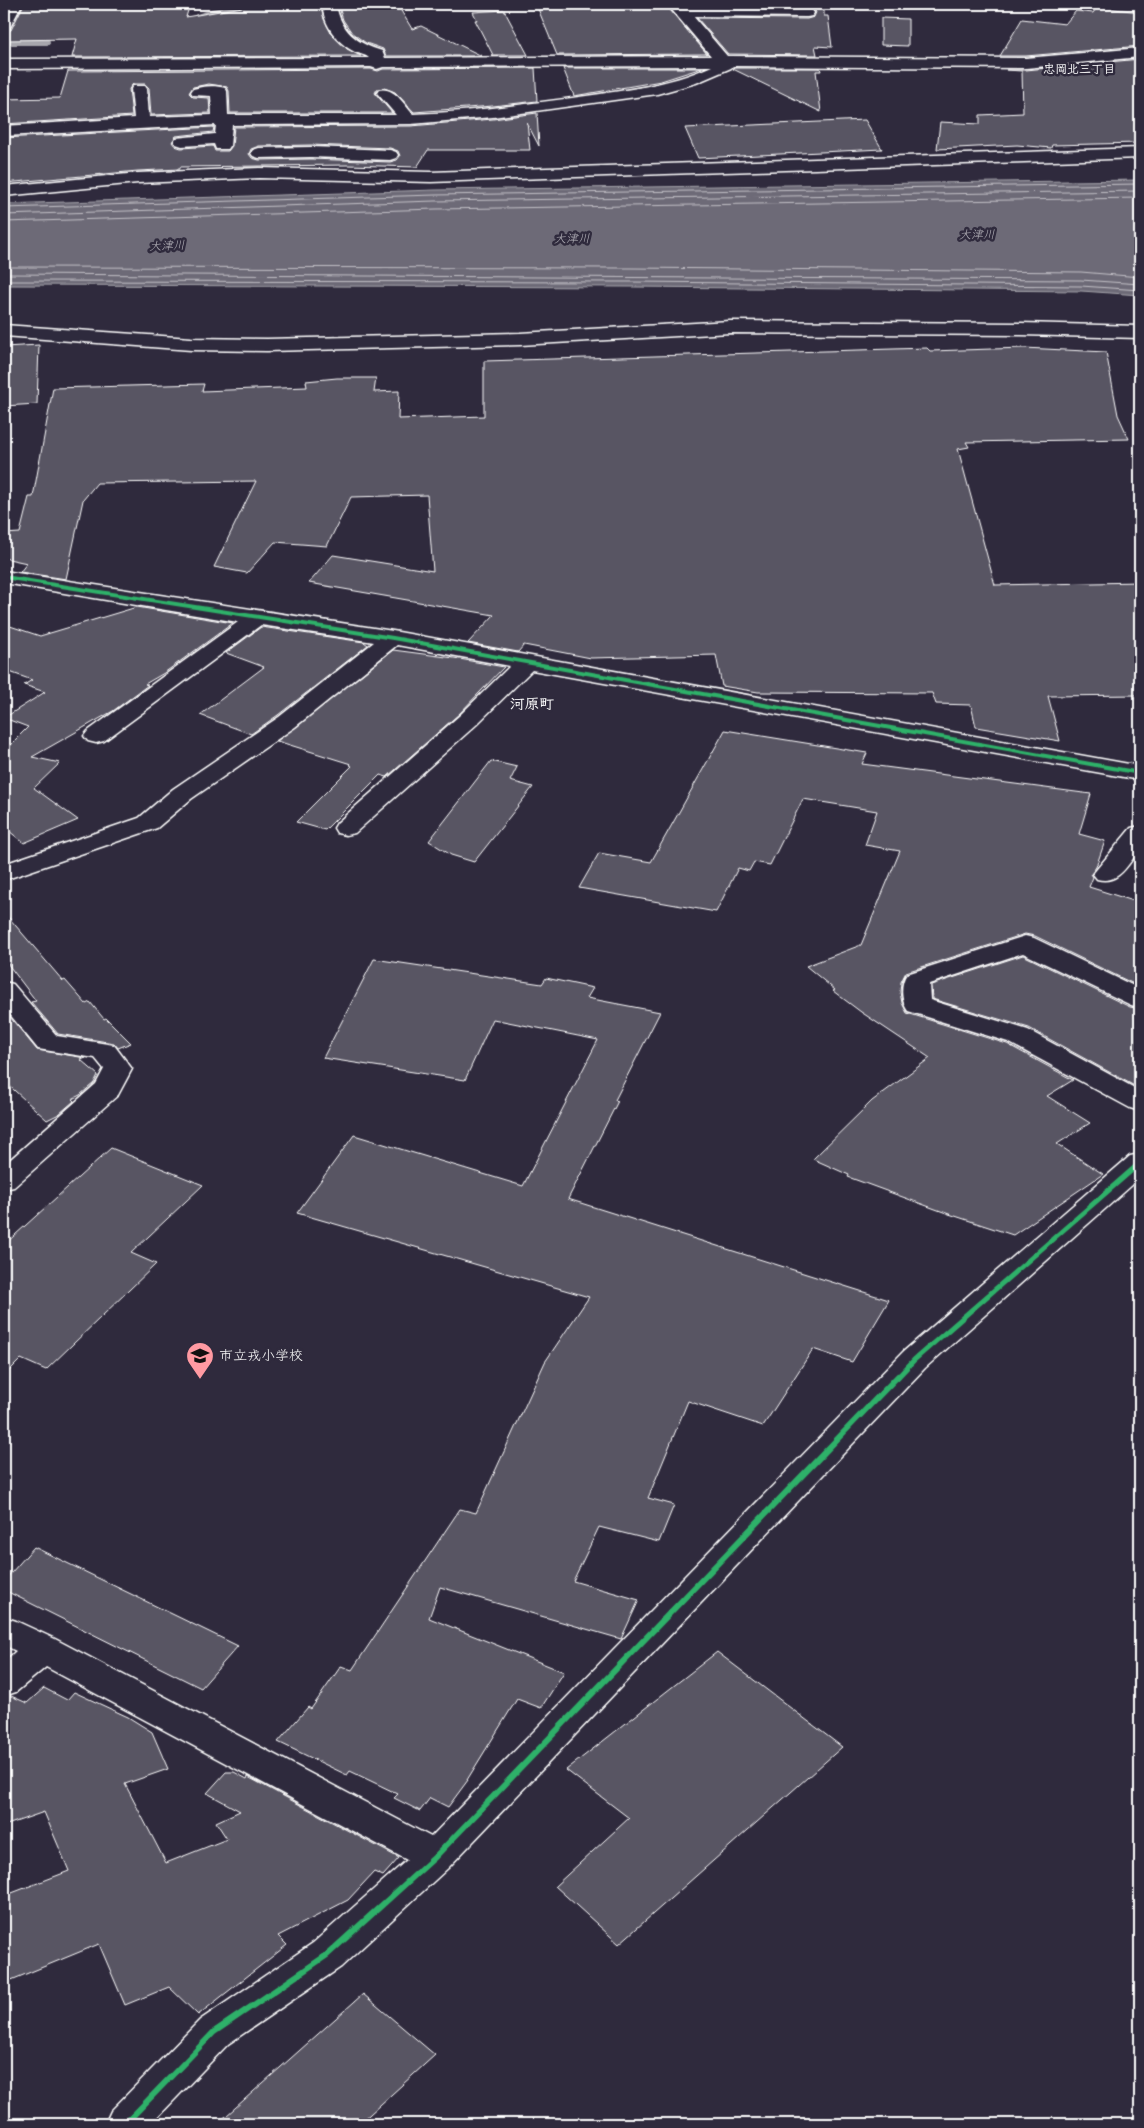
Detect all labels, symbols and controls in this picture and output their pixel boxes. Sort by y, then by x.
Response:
district label: 忠岡北三丁目 [1043,60,1115,79]
water label: 大津川 [959,225,995,245]
water label: 大津川 [554,229,590,249]
water label: 大津川 [149,236,185,256]
district label: 河原町 [509,693,555,717]
school or university icon: 市立戎小学校 [185,1341,215,1380]
place label: 市立戎小学校 [219,1345,303,1367]

